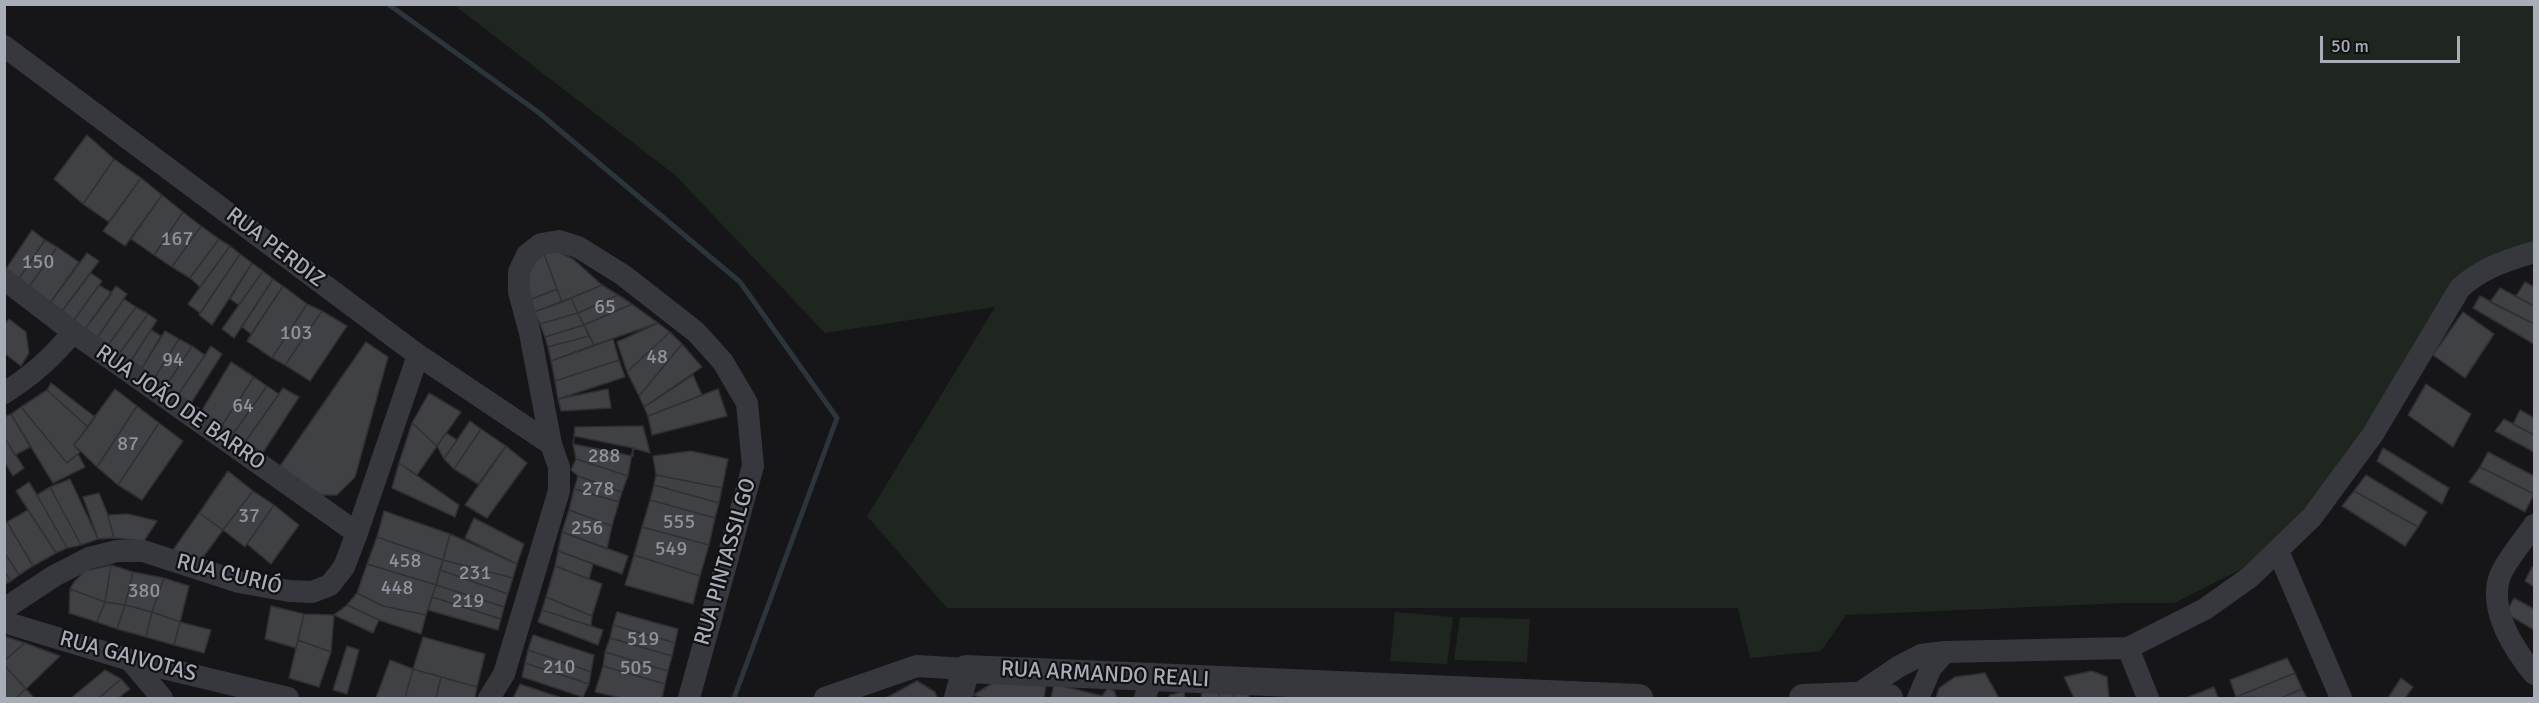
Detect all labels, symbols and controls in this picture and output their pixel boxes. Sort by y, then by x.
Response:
scale bar [2323,24,2462,62]
text: 50 m [2331,35,2369,57]
street label: RUA PERDIZ [220,202,330,294]
house number: 167 [161,228,193,252]
house number: 150 [22,251,54,275]
house number: 65 [594,296,616,320]
house number: 103 [280,322,312,346]
street label: RUA JOÃO DE BARRO [90,340,270,476]
house number: 48 [646,346,668,370]
house number: 94 [162,349,184,373]
house number: 64 [232,395,254,419]
house number: 87 [117,433,139,457]
house number: 288 [588,445,620,469]
street label: RUA PINTASSILGO [690,475,762,649]
house number: 278 [582,478,614,502]
house number: 37 [238,505,260,529]
house number: 555 [663,511,695,535]
house number: 256 [571,517,603,541]
house number: 549 [655,538,687,562]
street label: RUA CURIÓ [174,549,284,601]
house number: 458 [389,550,421,574]
house number: 231 [459,562,491,586]
house number: 448 [381,577,413,601]
house number: 380 [128,580,160,604]
house number: 219 [452,590,484,614]
street label: RUA GAIVOTAS [57,626,199,688]
house number: 519 [627,628,659,652]
house number: 210 [543,656,575,680]
street label: RUA ARMANDO REALI [1000,656,1210,694]
house number: 505 [620,657,652,681]

